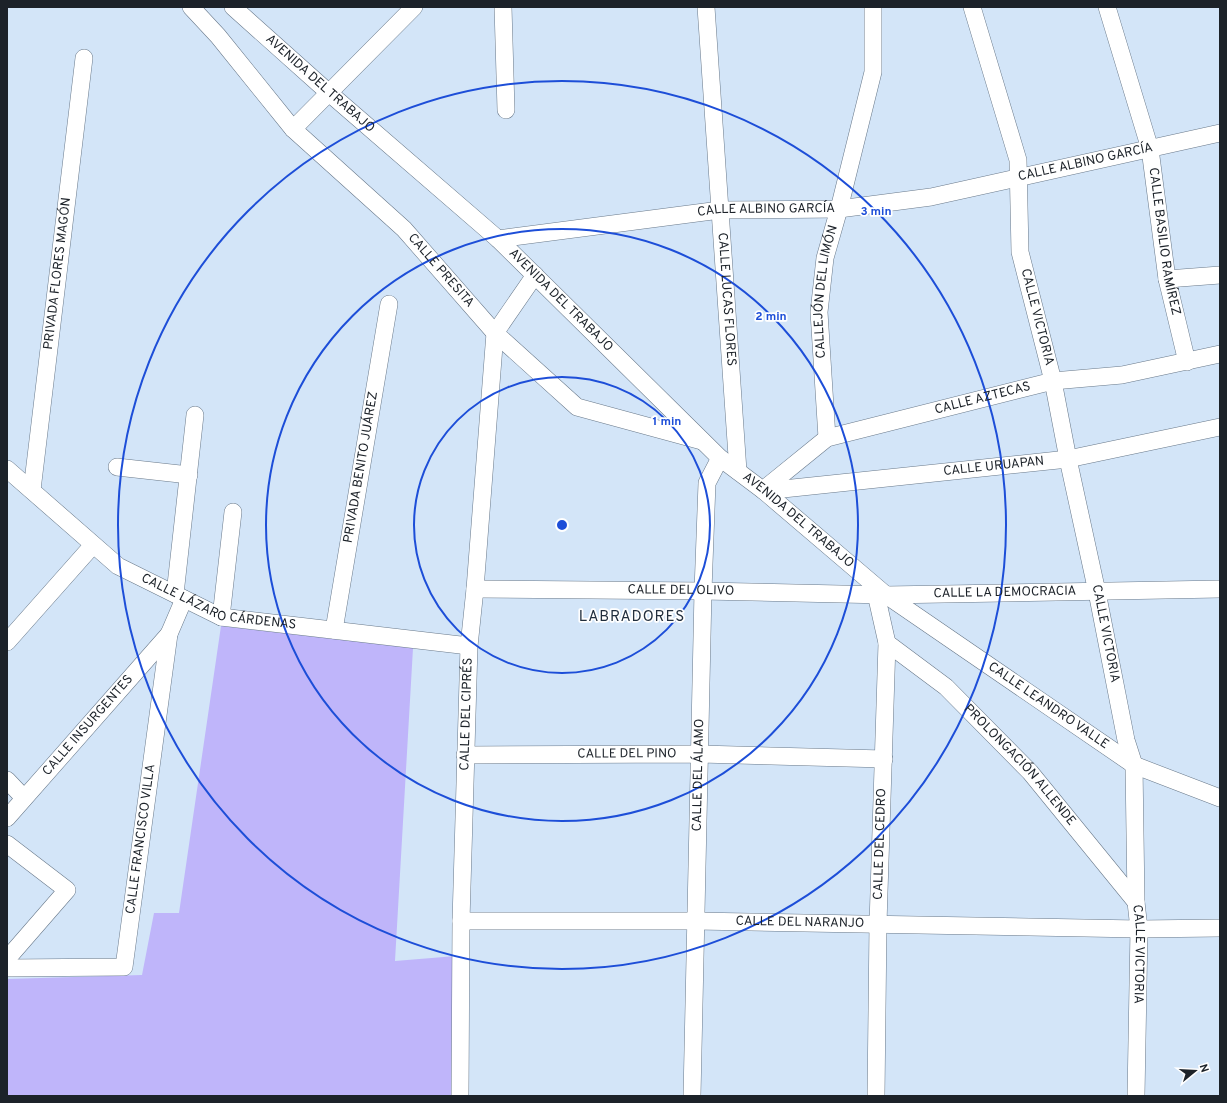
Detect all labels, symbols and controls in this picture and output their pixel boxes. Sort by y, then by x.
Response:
street label: AVENIDA DEL TRABAJO [262,32,378,136]
street label: CALLE ALBINO GARCÍA [1017,140,1155,185]
street label: CALLE BASILIO RAMÍREZ [1145,167,1184,317]
street label: PRIVADA FLORES MAGÓN [41,196,75,351]
street label: CALLE ALBINO GARCÍA [696,199,835,221]
text: 3 min [860,204,892,220]
street label: CALLEJÓN DEL LIMÓN [809,223,842,359]
street label: CALLE PRESITA [404,230,477,311]
street label: CALLE LUCAS FLORES [714,232,739,367]
street label: AVENIDA DEL TRABAJO [505,246,616,356]
street label: CALLE VICTORIA [1017,267,1057,367]
text: 2 min [755,309,787,325]
street label: CALLE AZTECAS [933,379,1032,419]
street label: PRIVADA BENITO JUÁREZ [341,390,382,544]
text: 1 min [653,414,681,430]
street label: CALLE URUAPAN [943,454,1045,480]
street label: AVENIDA DEL TRABAJO [739,469,857,572]
centre of rings [555,518,569,532]
street label: CALLE LÁZARO CÁRDENAS [138,571,297,634]
street label: CALLE DEL OLIVO [627,582,735,600]
street label: CALLE VICTORIA [1088,583,1123,684]
street label: CALLE LA DEMOCRACIA [933,584,1077,602]
district label: LABRADORES [579,608,685,627]
street label: CALLE DEL CIPRÉS [457,657,477,771]
street label: CALLE LEANDRO VALLE [985,659,1112,753]
street label: CALLE INSURGENTES [40,672,137,779]
street label: PROLONGACIÓN ALLENDE [960,701,1079,829]
street label: CALLE DEL ÁLAMO [689,719,708,832]
street label: CALLE DEL PINO [577,746,677,763]
street label: CALLE FRANCISCO VILLA [123,763,159,915]
street label: CALLE DEL CEDRO [871,788,890,900]
street label: CALLE VICTORIA [1128,904,1147,1004]
street label: CALLE DEL NARANJO [735,914,865,932]
north arrow [1175,1051,1215,1091]
text: N [1196,1062,1211,1074]

